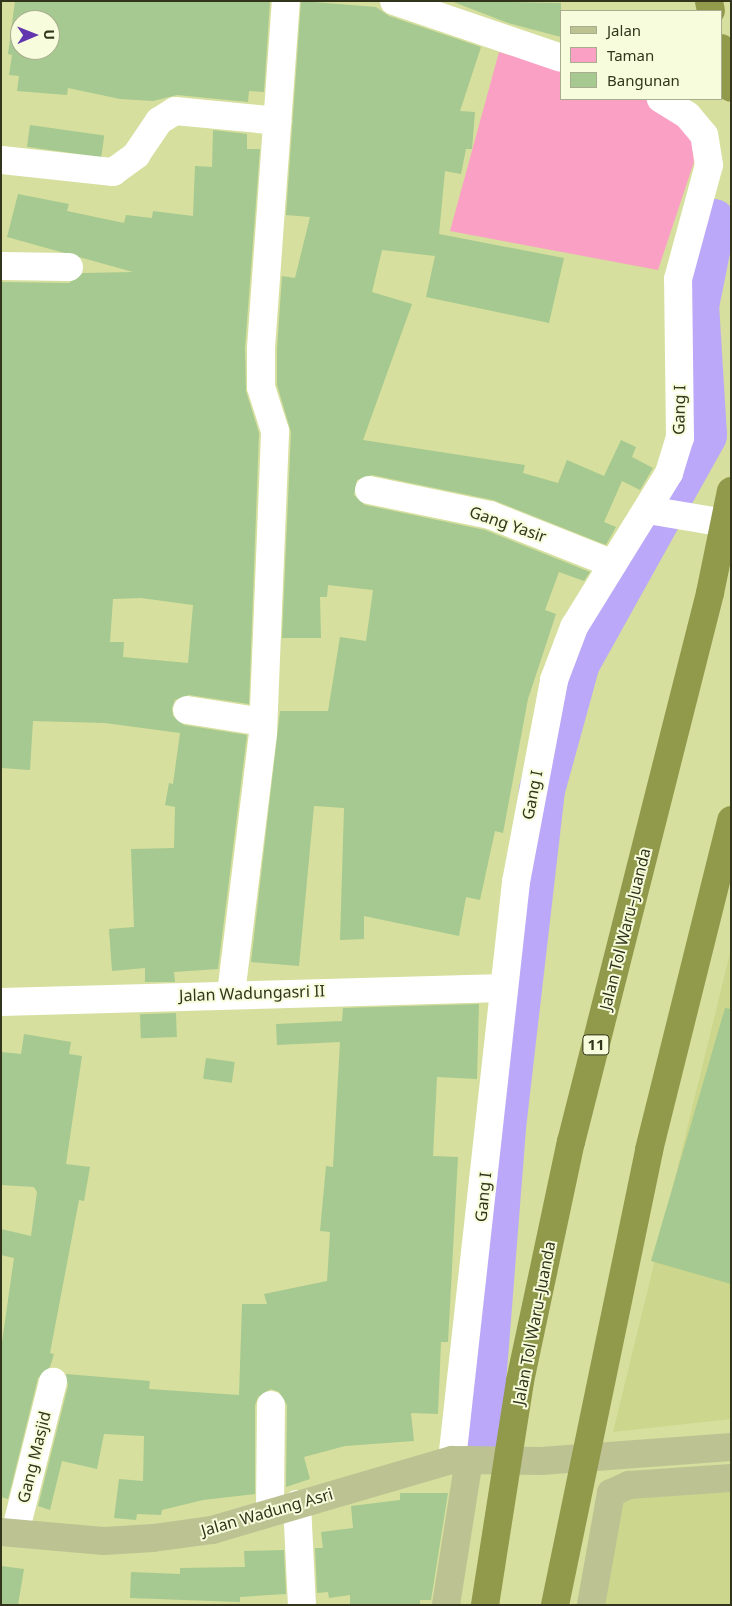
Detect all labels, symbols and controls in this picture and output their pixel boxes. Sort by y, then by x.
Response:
north arrow [10,10,60,60]
legend [560,10,722,100]
text: Jalan [607,20,641,40]
text: U [40,29,59,40]
text: Taman [607,45,654,65]
text: Bangunan [607,70,680,90]
street label: Gang I [669,385,689,435]
street label: Gang Yasir [467,502,549,546]
street label: Gang I [518,769,546,821]
street label: Jalan Tol Waru–Juanda [596,846,654,1012]
street label: Jalan Wadungasri II [179,981,325,1005]
road number: 11 [582,1032,610,1058]
street label: Gang I [471,1171,495,1223]
street label: Jalan Tol Waru–Juanda [509,1240,559,1406]
street label: Gang Masjid [13,1409,55,1505]
street label: Jalan Wadung Asri [199,1484,335,1540]

